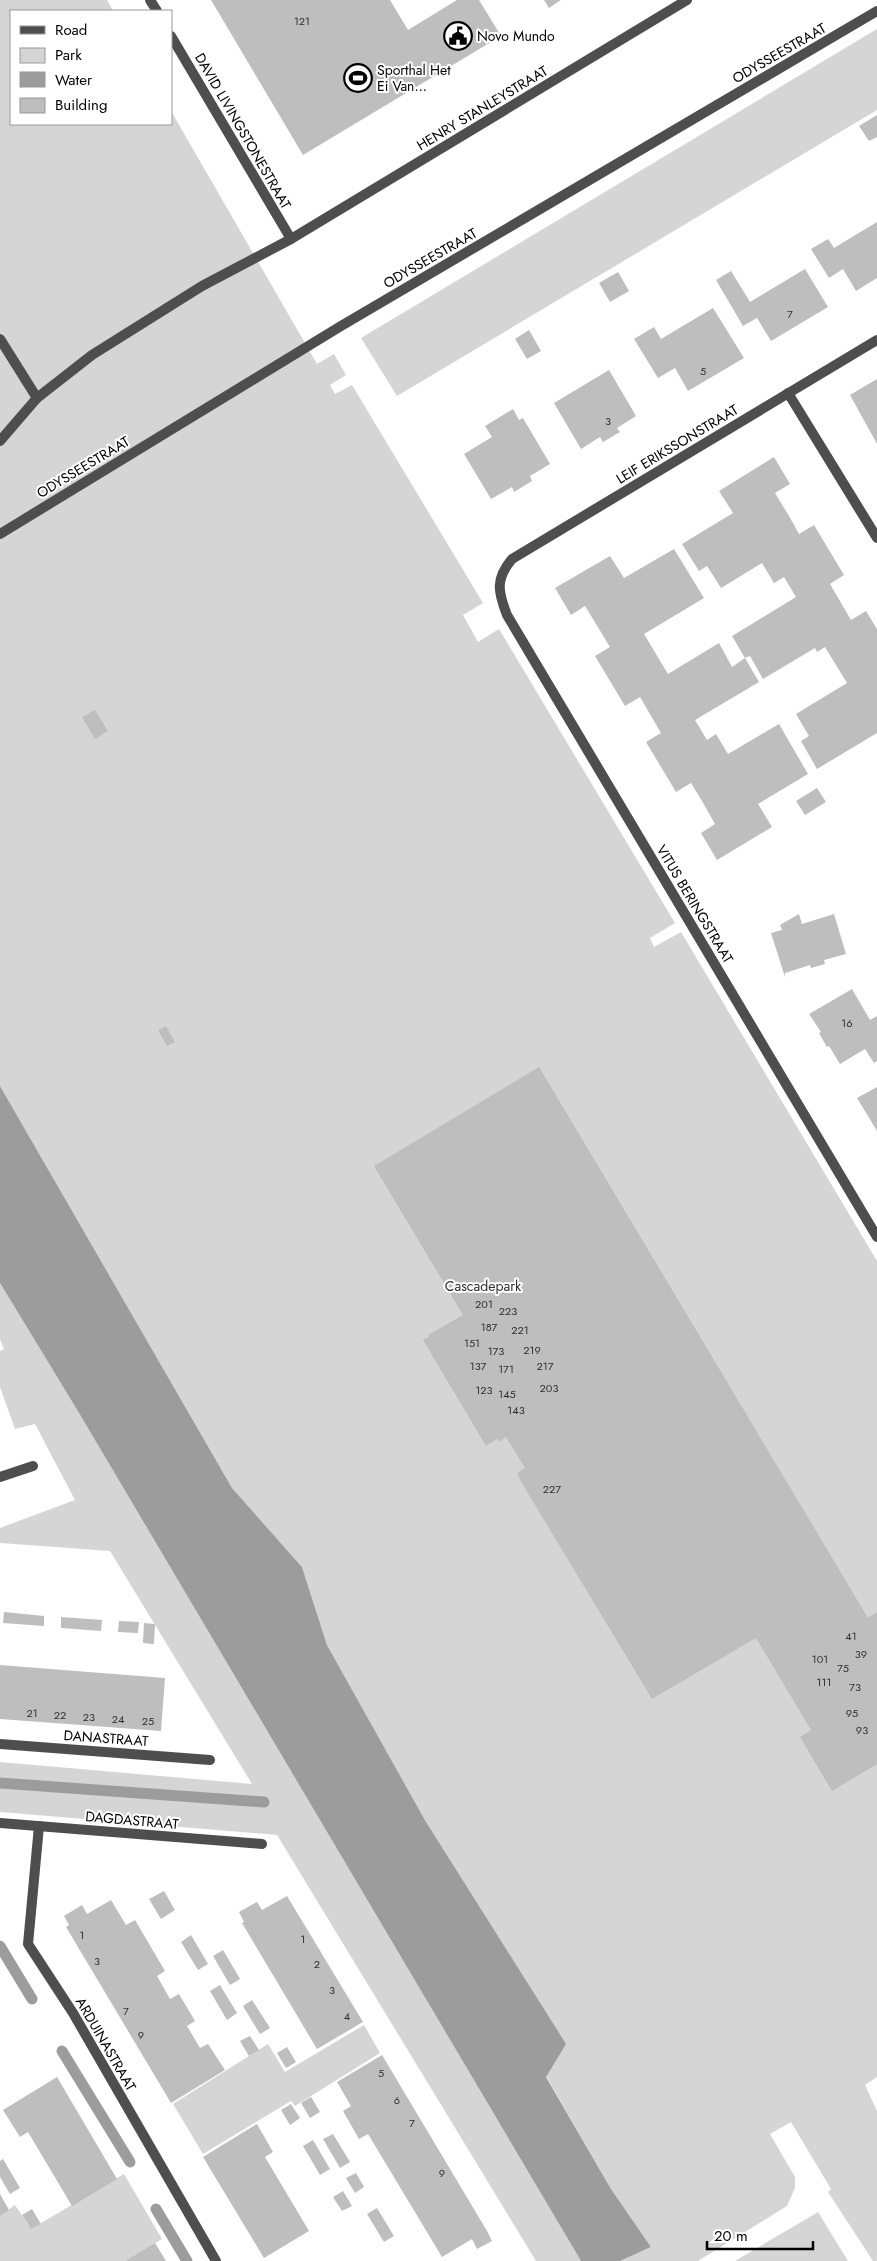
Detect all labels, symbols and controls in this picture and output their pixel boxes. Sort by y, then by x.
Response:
legend [10,10,172,125]
house number: 121 [294,13,310,29]
street label: ODYSSEESTRAAT [728,18,830,88]
text: Road [55,19,87,41]
public building icon: Novo Mundo [443,21,473,51]
place label: Novo Mundo [477,26,555,46]
text: Park [55,44,82,66]
street label: DAVID LIVINGSTONESTRAAT [190,49,296,213]
place label: Sporthal Het Ei Van... [377,60,451,96]
street label: HENRY STANLEYSTRAAT [413,61,552,155]
sports icon: Sporthal Het Ei Van... [343,63,373,93]
text: Water [55,69,93,91]
text: Building [55,94,107,116]
street label: ODYSSEESTRAAT [379,223,481,293]
house number: 7 [787,306,793,322]
house number: 5 [700,363,706,379]
street label: LEIF ERIKSSONSTRAAT [612,399,742,488]
house number: 3 [605,413,611,429]
street label: ODYSSEESTRAAT [33,431,134,503]
street label: VITUS BERINGSTRAAT [652,841,739,967]
house number: 16 [841,1015,853,1031]
park label: Cascadepark [445,1276,522,1296]
house number: 201 [475,1296,493,1312]
house number: 223 [499,1303,517,1319]
house number: 187 [481,1319,498,1335]
house number: 221 [511,1322,529,1338]
house number: 151 [464,1335,480,1351]
house number: 219 [523,1342,541,1358]
house number: 173 [488,1343,504,1359]
house number: 137 [470,1358,487,1374]
house number: 217 [537,1358,554,1374]
house number: 171 [498,1361,514,1377]
house number: 203 [540,1380,558,1396]
house number: 123 [475,1382,493,1398]
house number: 145 [498,1386,516,1402]
house number: 143 [507,1402,525,1418]
house number: 227 [543,1481,561,1497]
house number: 41 [845,1628,857,1644]
house number: 39 [855,1646,867,1662]
house number: 101 [812,1651,828,1667]
house number: 75 [837,1660,849,1676]
house number: 111 [817,1674,831,1690]
house number: 73 [849,1679,861,1695]
house number: 21 [26,1705,38,1721]
house number: 95 [846,1705,858,1721]
house number: 22 [54,1707,66,1723]
house number: 23 [83,1709,95,1725]
house number: 24 [112,1711,125,1727]
house number: 25 [142,1713,154,1729]
house number: 93 [856,1722,868,1738]
street label: DANASTRAAT [63,1725,150,1751]
street label: DAGDASTRAAT [85,1806,180,1834]
house number: 1 [80,1927,84,1943]
house number: 1 [301,1931,305,1947]
house number: 3 [94,1953,100,1969]
house number: 2 [314,1956,320,1972]
house number: 3 [329,1982,335,1998]
street label: ARDUINASTRAAT [71,1993,141,2095]
house number: 7 [123,2003,129,2019]
house number: 4 [344,2008,351,2024]
house number: 9 [138,2027,144,2043]
house number: 5 [378,2065,384,2081]
house number: 6 [394,2092,400,2108]
house number: 7 [409,2115,415,2131]
house number: 9 [439,2165,445,2181]
scale bar [707,2218,813,2250]
text: 20 m [714,2225,748,2247]

